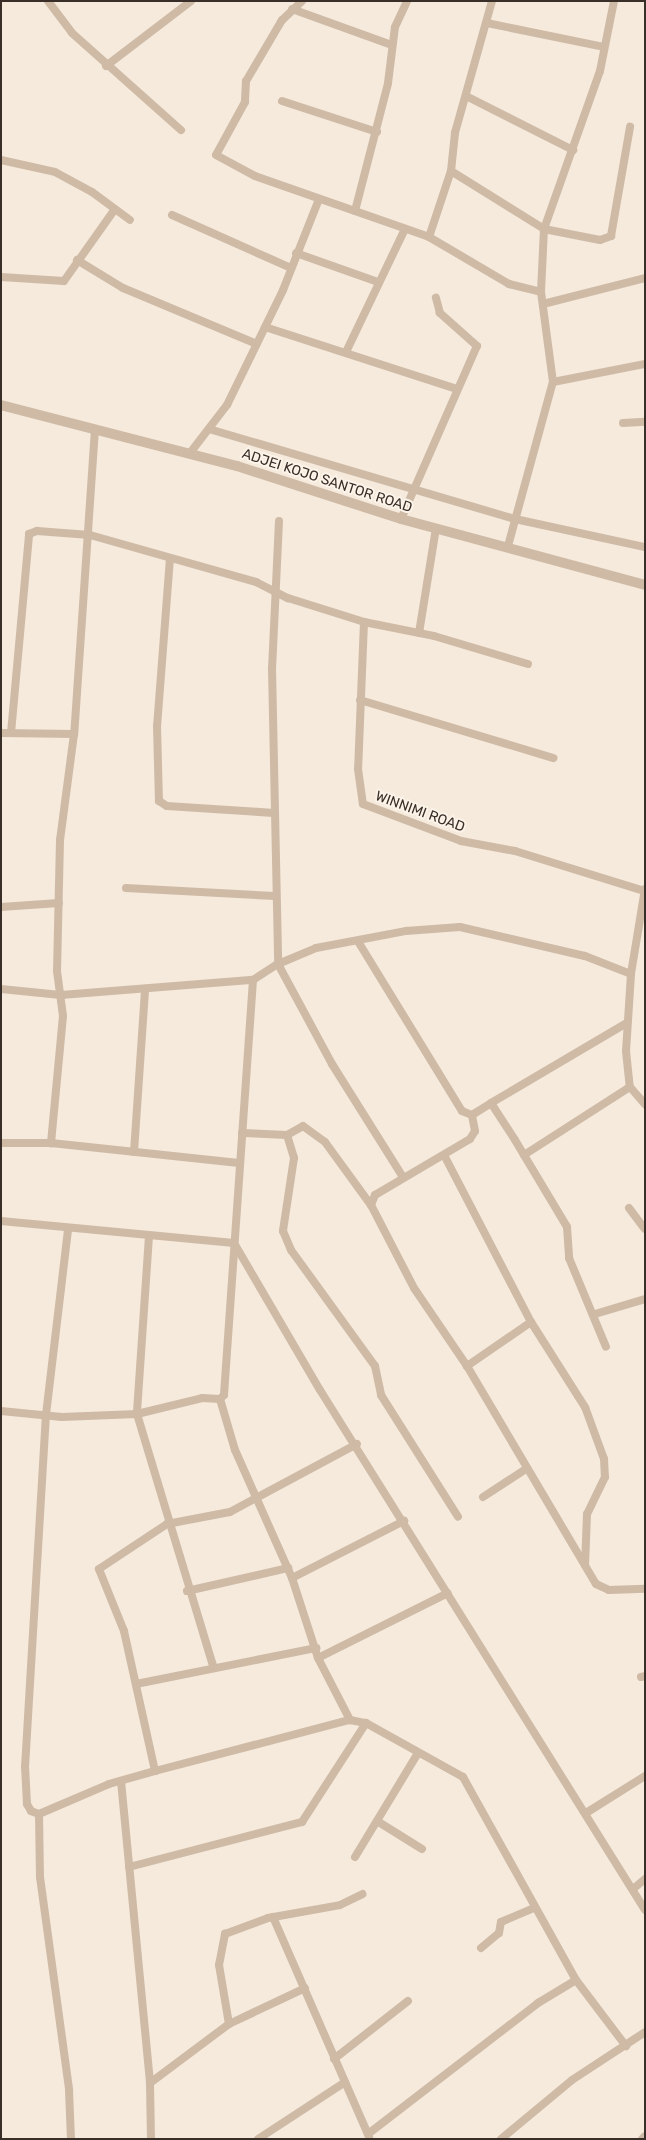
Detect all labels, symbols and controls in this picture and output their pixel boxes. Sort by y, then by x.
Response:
street label: ADJEI KOJO SANTOR ROAD [240,446,414,516]
street label: WINNIMI ROAD [373,788,467,836]

